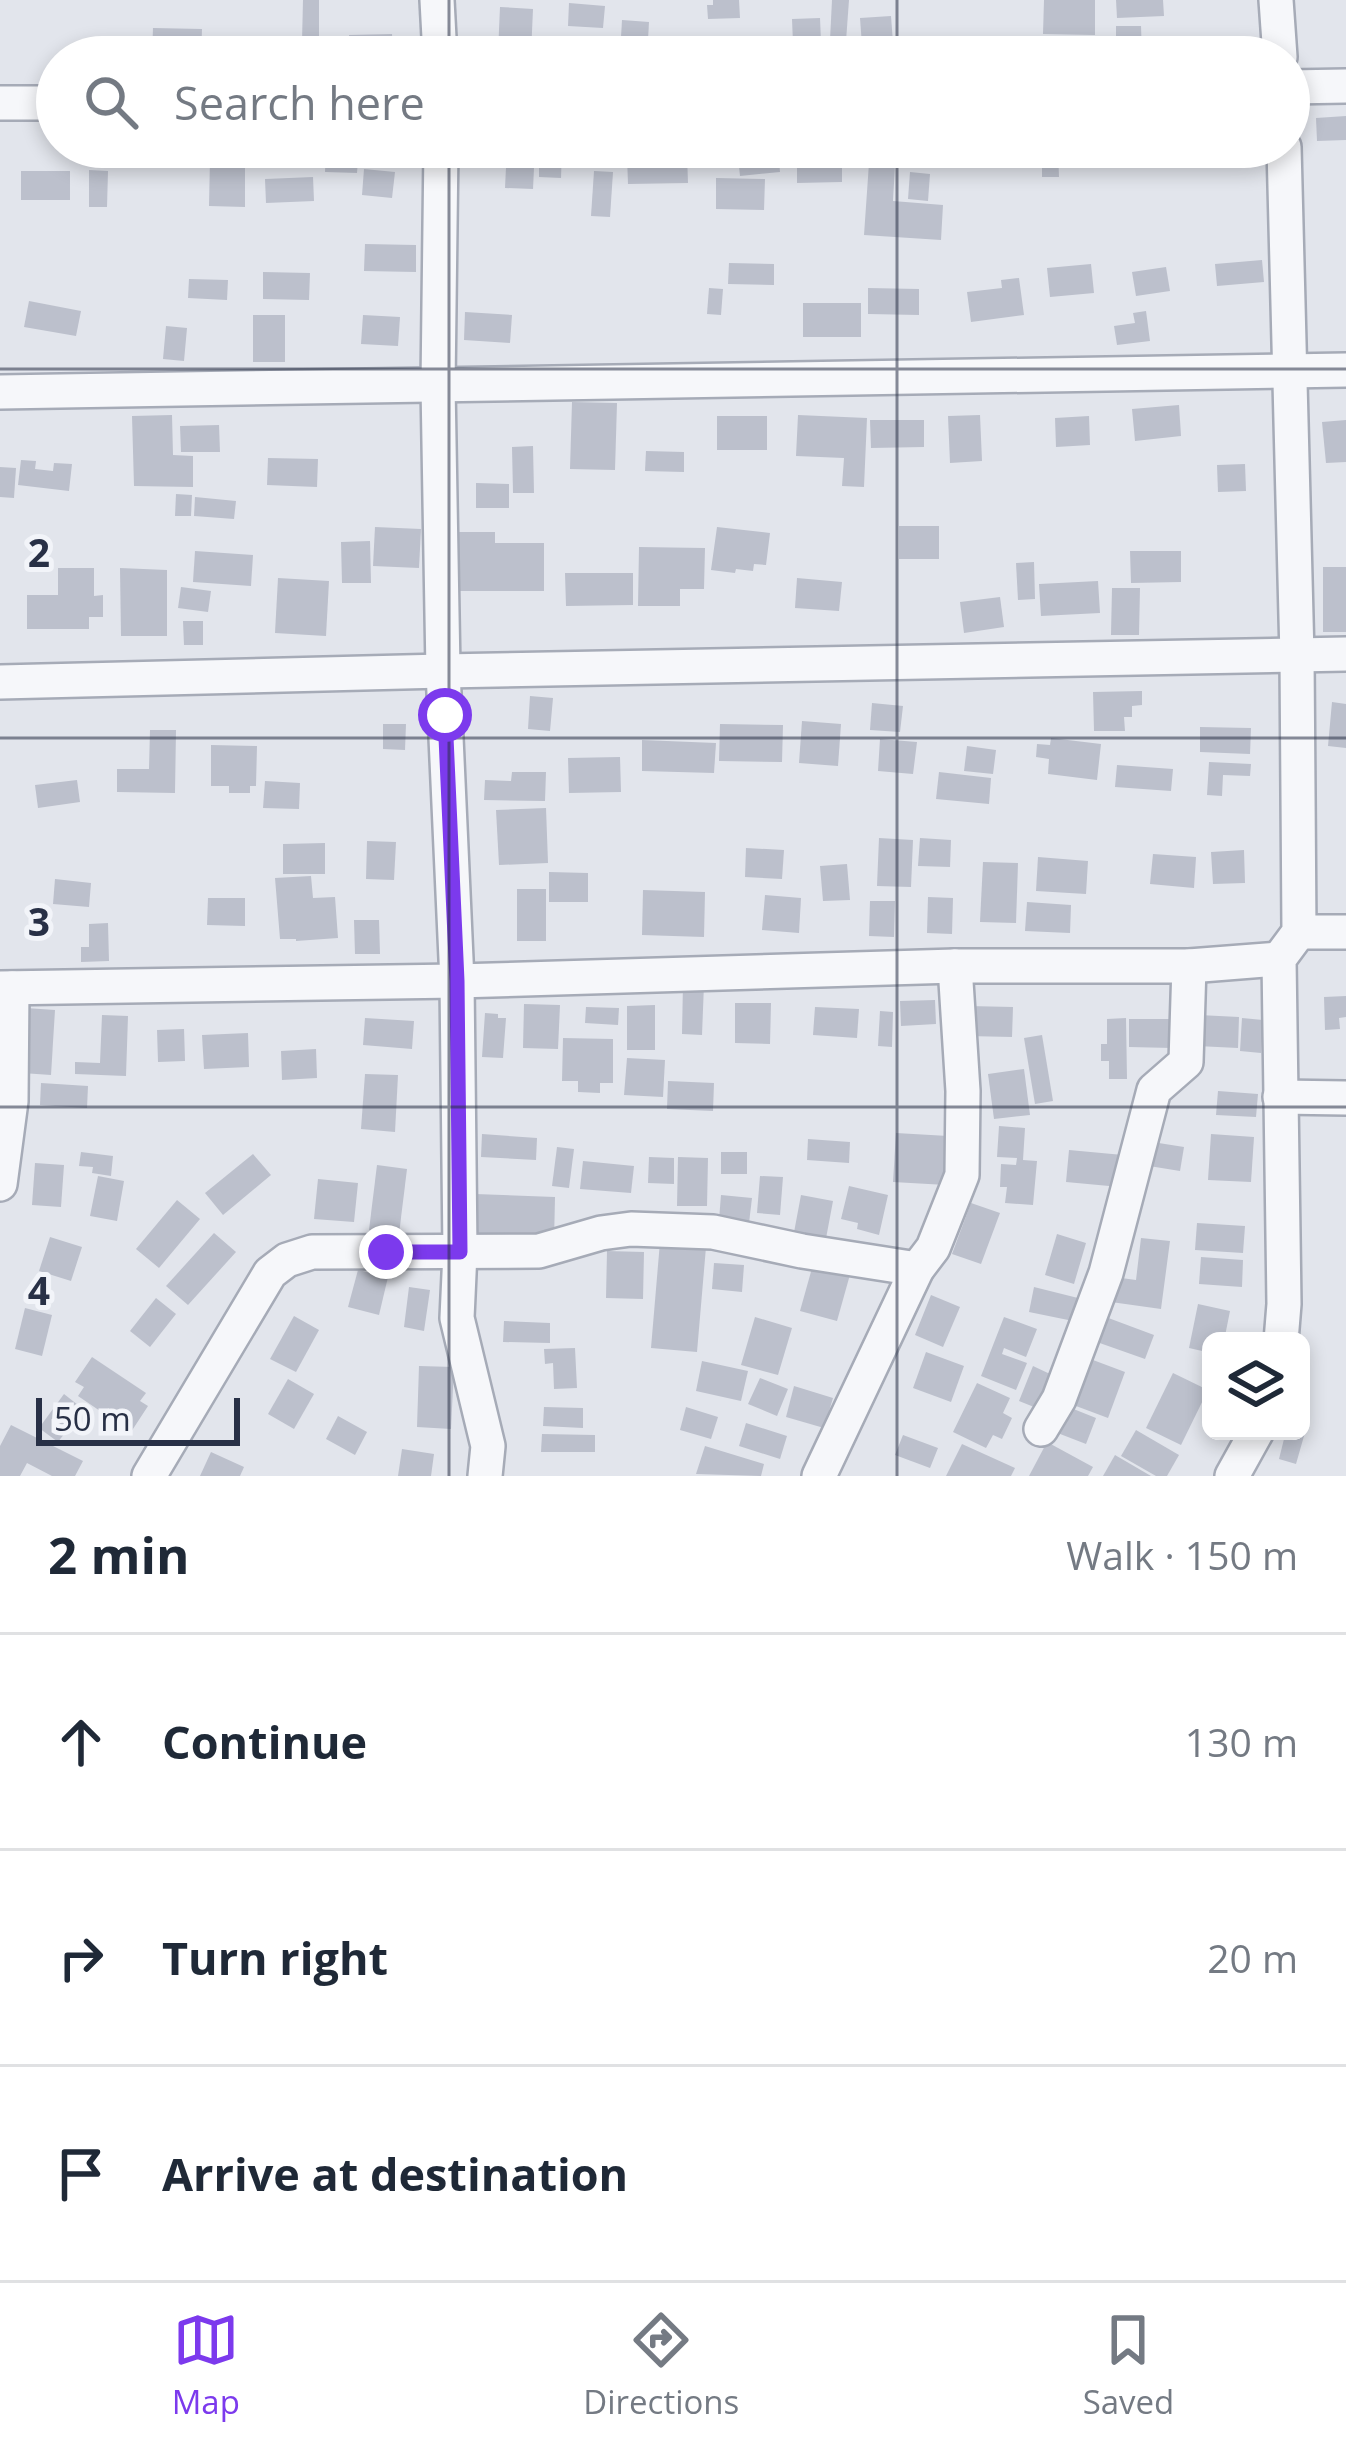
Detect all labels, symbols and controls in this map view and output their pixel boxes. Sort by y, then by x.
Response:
search box [36,36,1310,168]
icon: search [78,69,144,135]
text: Search here [174,72,425,133]
text: 2 [28,525,50,578]
route start [418,688,472,742]
text: 3 [28,894,50,947]
route end [359,1225,413,1279]
text: 4 [28,1263,50,1316]
map controls [1202,1332,1310,1440]
button: layers [1202,1332,1310,1440]
scale bar [36,1392,240,1445]
text: 50 m [54,1396,131,1441]
text: 2 min [48,1519,190,1589]
text: Walk · 150 m [1066,1528,1298,1581]
icon: ahead [48,1709,114,1775]
text: Continue [162,1711,367,1772]
text: 130 m [1185,1715,1298,1768]
icon: right [48,1925,114,1991]
text: Turn right [162,1927,388,1988]
text: 20 m [1207,1931,1298,1984]
icon: arrive [48,2141,114,2207]
text: Arrive at destination [162,2143,628,2204]
tab: Map [172,2307,240,2424]
tab: Directions [583,2307,739,2424]
tab: Saved [1083,2307,1174,2424]

